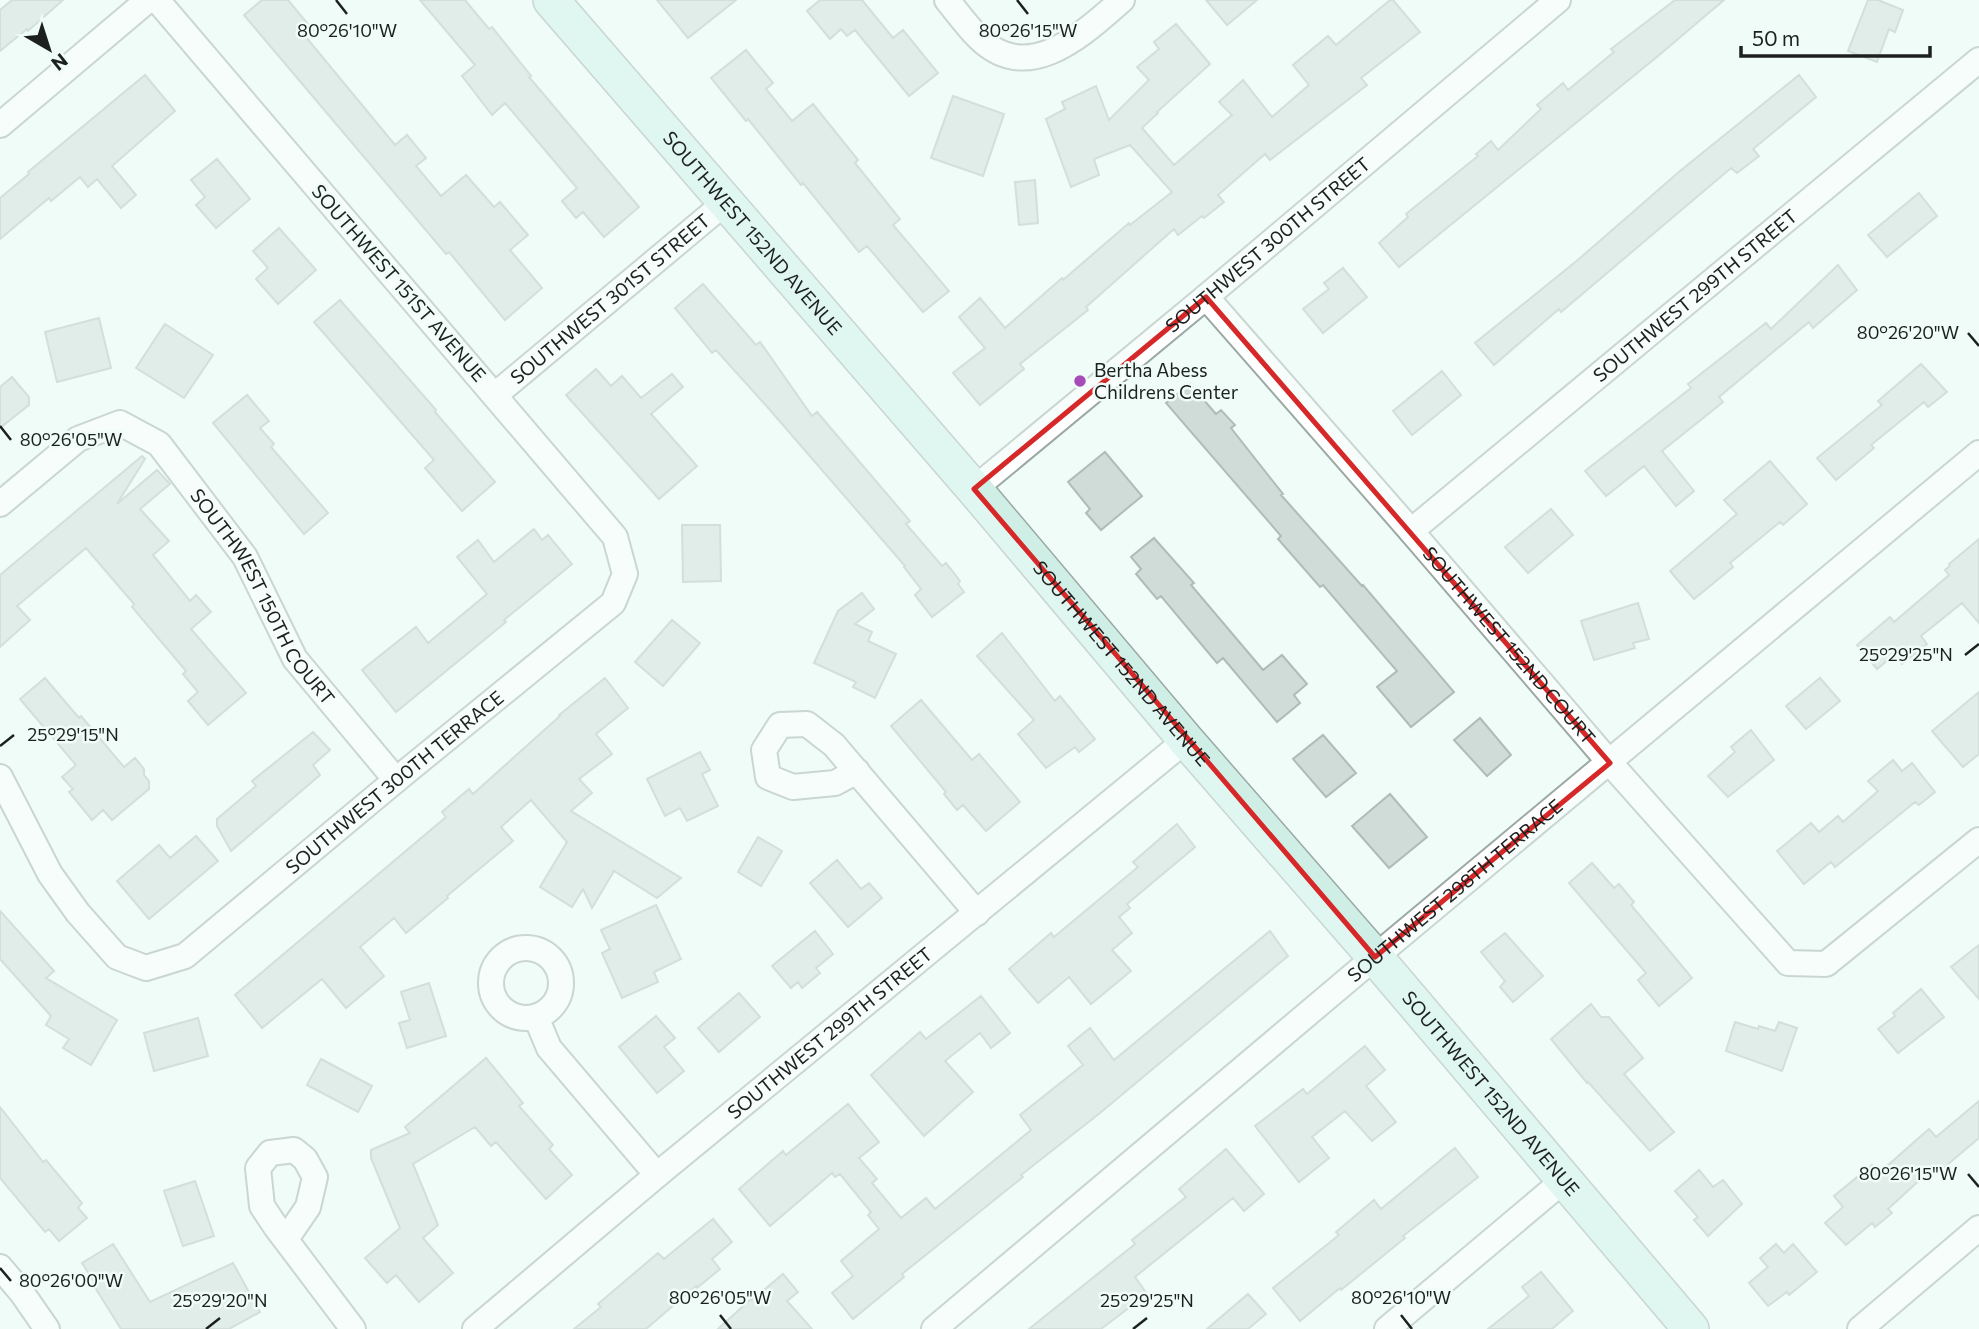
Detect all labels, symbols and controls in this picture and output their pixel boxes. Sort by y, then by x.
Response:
north arrow [14,14,84,84]
scale bar [1741,14,1930,58]
text: 80°26'10"W [297,19,397,41]
text: 80°26'15"W [979,19,1077,41]
text: 50 m [1752,25,1800,50]
text: N [47,49,73,76]
street label: SOUTHWEST 152ND AVENUE [659,126,847,339]
street label: SOUTHWEST 300TH STREET [1160,152,1374,337]
street label: SOUTHWEST 151ST AVENUE [307,179,491,386]
street label: SOUTHWEST 299TH STREET [1588,204,1801,386]
street label: SOUTHWEST 301ST STREET [505,208,714,388]
text: 80°26'20"W [1857,321,1959,343]
place label: Bertha Abess Childrens Center [1094,358,1239,403]
marker: Bertha Abess Childrens Center [1072,373,1088,389]
text: 80°26'05"W [20,428,122,450]
street label: SOUTHWEST 150TH COURT [186,484,340,709]
street label: SOUTHWEST 152ND COURT [1419,542,1601,749]
street label: SOUTHWEST 152ND AVENUE [1029,556,1215,770]
text: 25°29'25"N [1859,643,1953,665]
street label: SOUTHWEST 300TH TERRACE [281,685,508,878]
text: 25°29'15"N [27,723,119,745]
street label: SOUTHWEST 298TH TERRACE [1342,794,1567,986]
street label: SOUTHWEST 299TH STREET [722,942,936,1123]
street label: SOUTHWEST 152ND AVENUE [1398,986,1585,1200]
text: 80°26'15"W [1859,1162,1957,1184]
text: 80°26'00"W [19,1269,123,1291]
text: 80°26'05"W [669,1286,771,1308]
text: 80°26'10"W [1351,1286,1451,1308]
text: 25°29'20"N [172,1289,268,1311]
text: 25°29'25"N [1100,1289,1194,1311]

